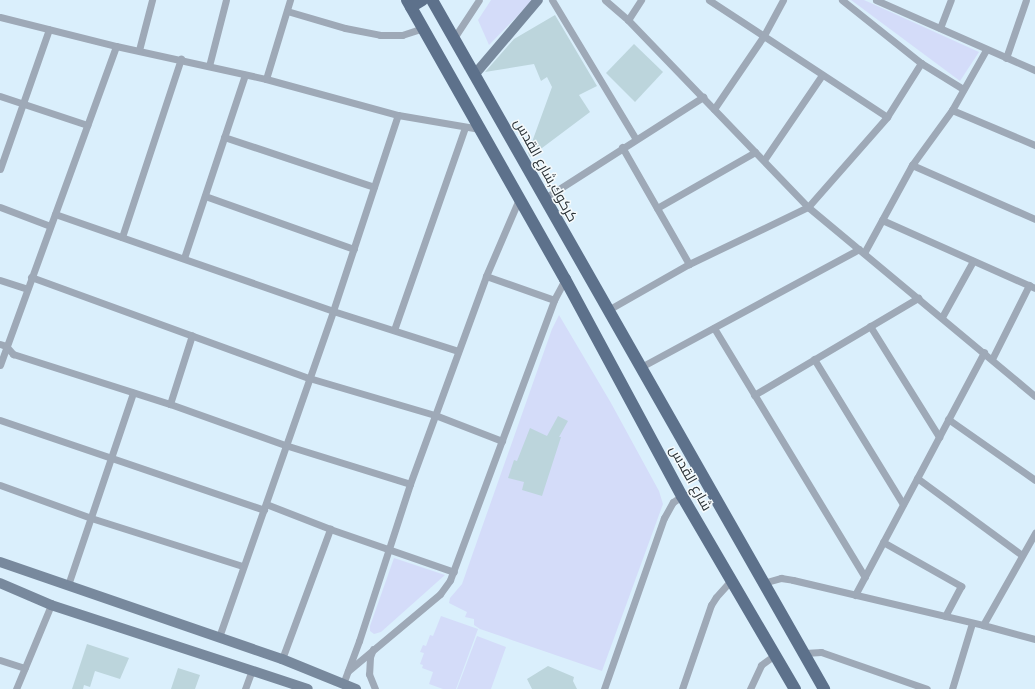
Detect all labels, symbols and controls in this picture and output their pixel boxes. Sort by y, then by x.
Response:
street label: كركوك,شارع القدس [511,115,581,225]
street label: شارع القدس [666,443,716,513]

